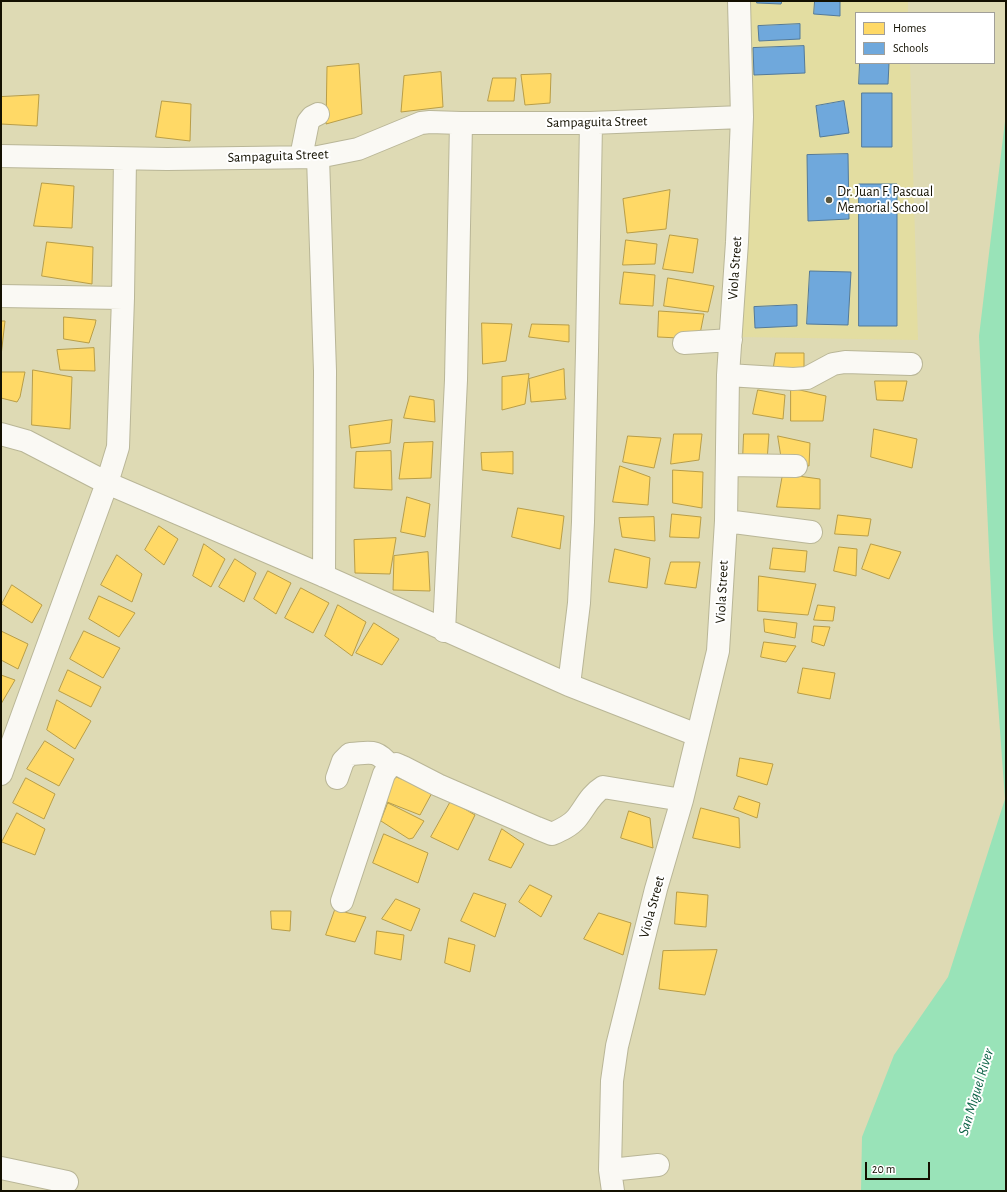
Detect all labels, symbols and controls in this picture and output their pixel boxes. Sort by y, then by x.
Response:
legend [855,12,995,64]
text: Homes [893,22,926,34]
text: Schools [893,42,928,54]
street label: Sampaguita Street [546,113,648,131]
street label: Sampaguita Street [227,146,329,166]
place label: Dr. Juan F. Pascual Memorial School [837,184,933,216]
marker: Dr. Juan F. Pascual Memorial School [824,195,834,205]
street label: Viola Street [724,236,746,300]
street label: Viola Street [712,560,732,624]
street label: Viola Street [636,874,668,940]
water label: San Miguel River [954,1046,998,1138]
scale bar [867,1154,932,1180]
text: 20 m [872,1163,895,1175]

